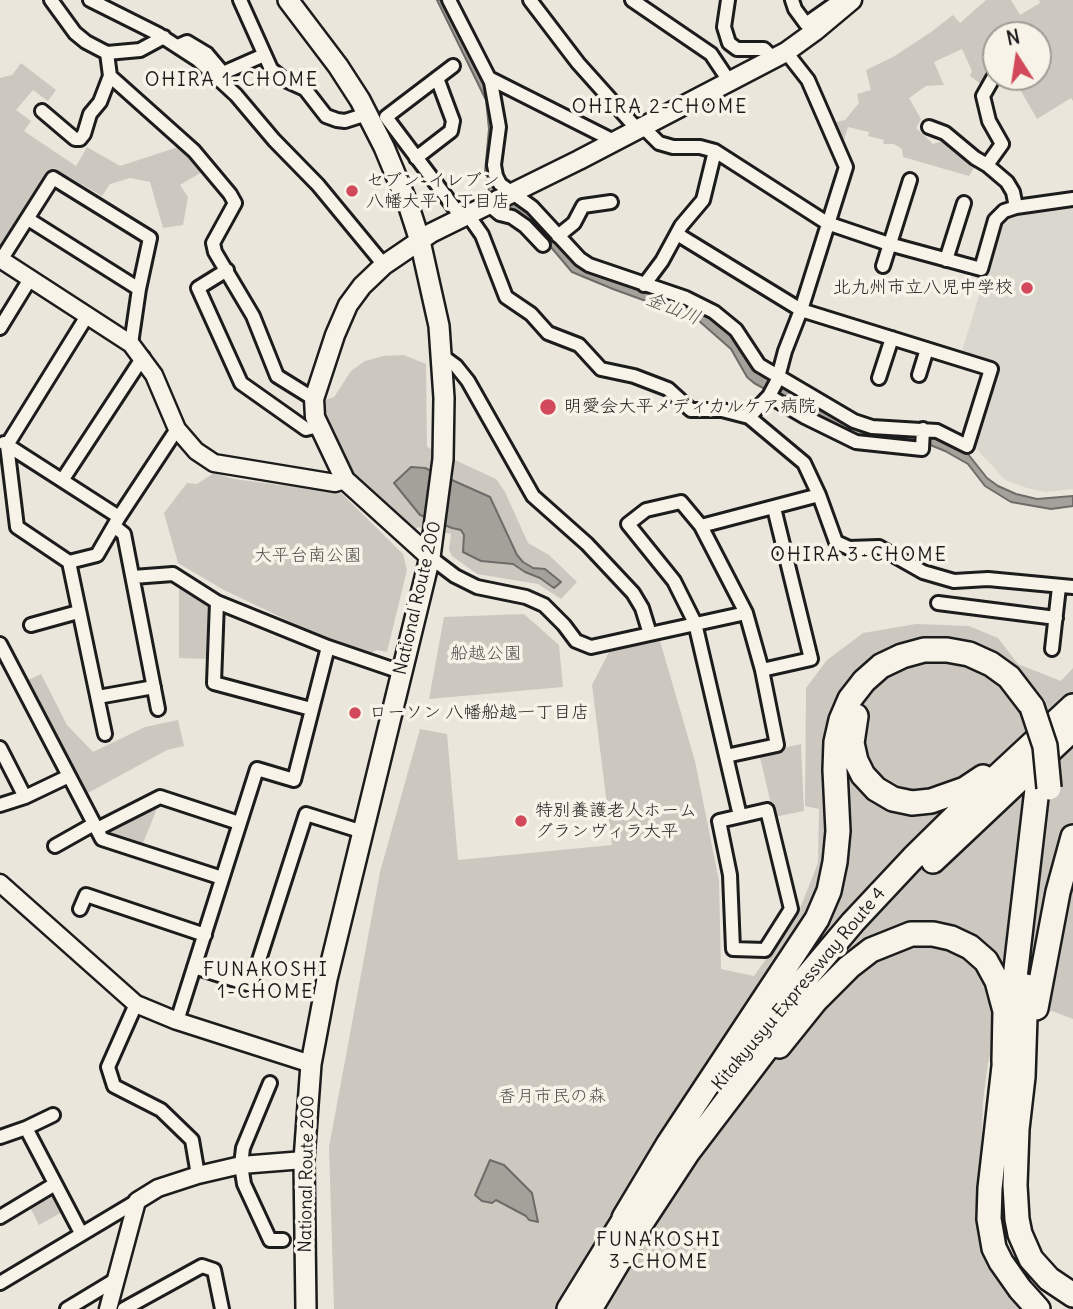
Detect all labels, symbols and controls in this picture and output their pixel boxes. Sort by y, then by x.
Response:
north arrow [982,21,1052,91]
text: N [1004,24,1022,51]
district label: OHIRA 1-CHOME [146,70,318,92]
district label: OHIRA 2-CHOME [573,97,747,119]
place label: セブン-イレブン 八幡大平１丁目店 [366,170,510,212]
marker: セブン-イレブン 八幡大平１丁目店 [344,183,360,199]
place label: 北九州市立八児中学校 [833,277,1013,299]
marker: 北九州市立八児中学校 [1019,280,1035,296]
water label: 金山川 [642,288,704,330]
place label: 明愛会大平メディカルケア病院 [564,396,816,418]
marker: 明愛会大平メディカルケア病院 [538,397,558,417]
street label: National Route 200 [390,519,446,677]
park label: 大平台南公園 [254,545,362,567]
district label: OHIRA 3-CHOME [772,545,946,567]
park label: 船越公園 [450,643,522,665]
place label: ローソン 八幡船越一丁目店 [369,702,589,724]
marker: ローソン 八幡船越一丁目店 [347,705,363,721]
place label: 特別養護老人ホーム グランヴィラ大平 [535,800,697,842]
marker: 特別養護老人ホーム グランヴィラ大平 [513,813,529,829]
street label: Kitakyusyu Expressway Route 4 [708,883,890,1095]
district label: FUNAKOSHI 1-CHOME [204,960,328,1004]
park label: 香月市民の森 [498,1086,606,1108]
street label: National Route 200 [295,1095,319,1253]
district label: FUNAKOSHI 3-CHOME [597,1230,721,1274]

